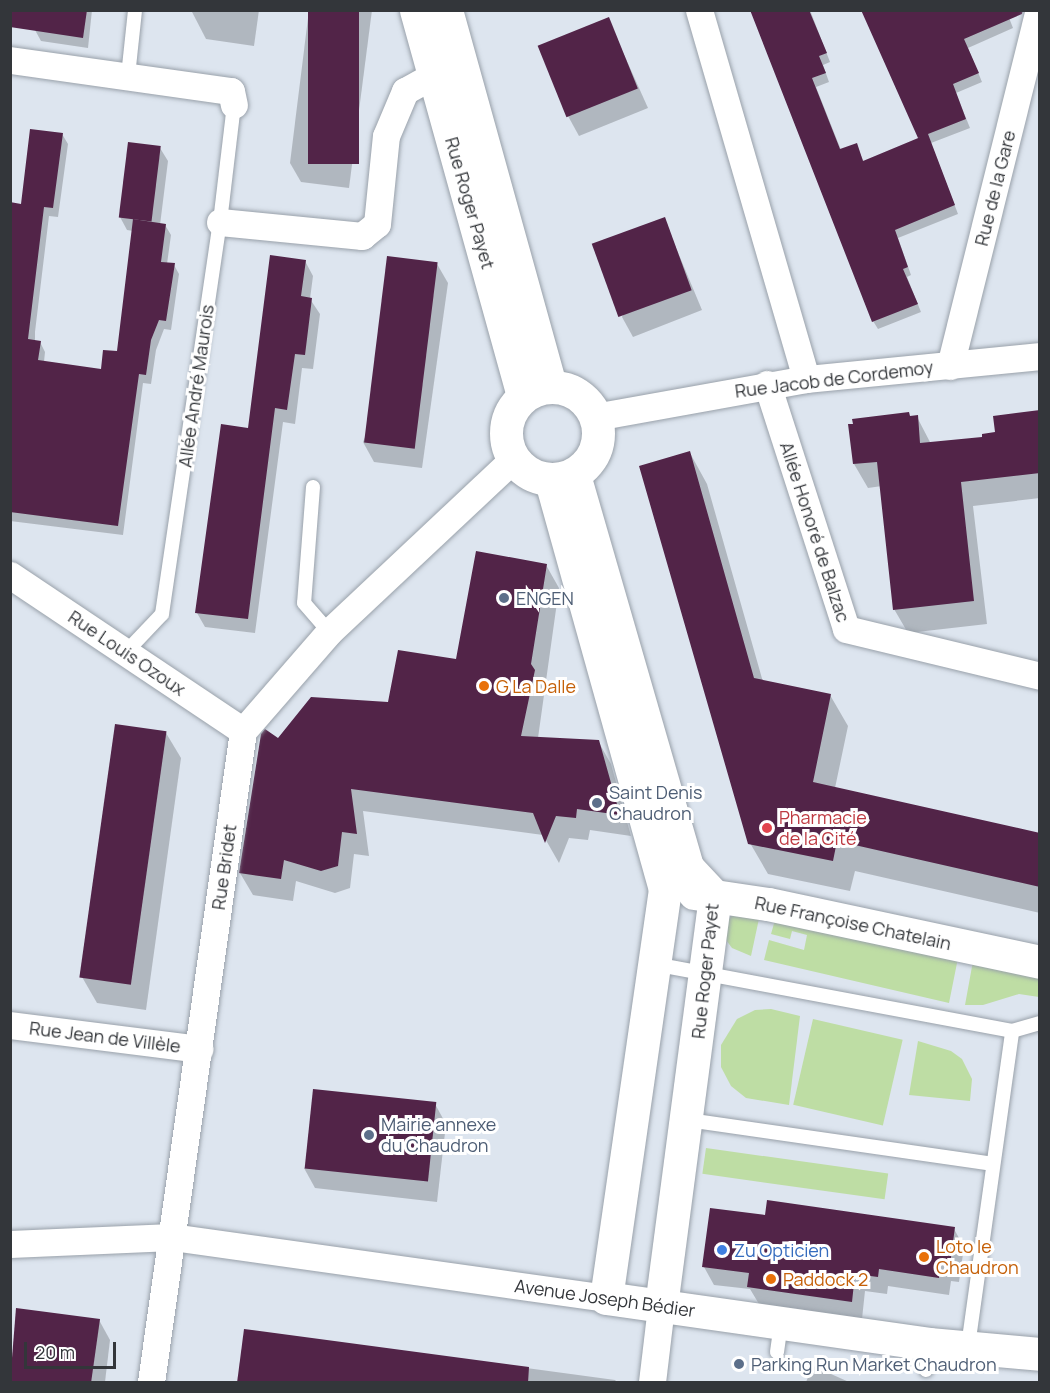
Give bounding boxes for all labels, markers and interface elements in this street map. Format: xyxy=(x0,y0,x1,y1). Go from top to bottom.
street label: Rue de la Gare xyxy=(970,128,1020,248)
street label: Rue Roger Payet xyxy=(441,135,499,271)
street label: Allée André Maurois xyxy=(174,303,218,469)
street label: Rue Jacob de Cordemoy xyxy=(734,356,934,402)
street label: Allée Honoré de Balzac xyxy=(776,439,854,625)
place label: ENGEN xyxy=(516,587,574,609)
marker: ENGEN xyxy=(497,591,511,605)
street label: Rue Louis Ozoux xyxy=(64,606,190,700)
place label: G La Dalle xyxy=(496,675,576,697)
marker: G La Dalle xyxy=(477,679,491,693)
place label: Saint Denis Chaudron xyxy=(609,782,702,824)
marker: Saint Denis Chaudron xyxy=(590,796,604,810)
place label: Pharmacie de la Cité xyxy=(779,807,867,850)
marker: Pharmacie de la Cité xyxy=(760,821,774,835)
street label: Rue Bridet xyxy=(207,823,241,911)
street label: Rue Françoise Chatelain xyxy=(753,892,953,954)
street label: Rue Roger Payet xyxy=(687,902,723,1040)
street label: Rue Jean de Villèle xyxy=(28,1017,182,1057)
place label: Mairie annexe du Chaudron xyxy=(381,1114,496,1156)
marker: Mairie annexe du Chaudron xyxy=(362,1128,376,1142)
place label: Loto le Chaudron xyxy=(936,1236,1019,1278)
place label: Zu Opticien xyxy=(734,1239,829,1261)
marker: Zu Opticien xyxy=(715,1243,729,1257)
marker: Loto le Chaudron xyxy=(917,1250,931,1264)
place label: Paddock 2 xyxy=(783,1268,868,1290)
marker: Paddock 2 xyxy=(764,1272,778,1286)
street label: Avenue Joseph Bédier xyxy=(513,1275,697,1321)
scale bar xyxy=(27,1330,118,1368)
text: 20 m xyxy=(35,1340,75,1364)
place label: Parking Run Market Chaudron xyxy=(751,1353,997,1375)
marker: Parking Run Market Chaudron xyxy=(732,1357,746,1371)

